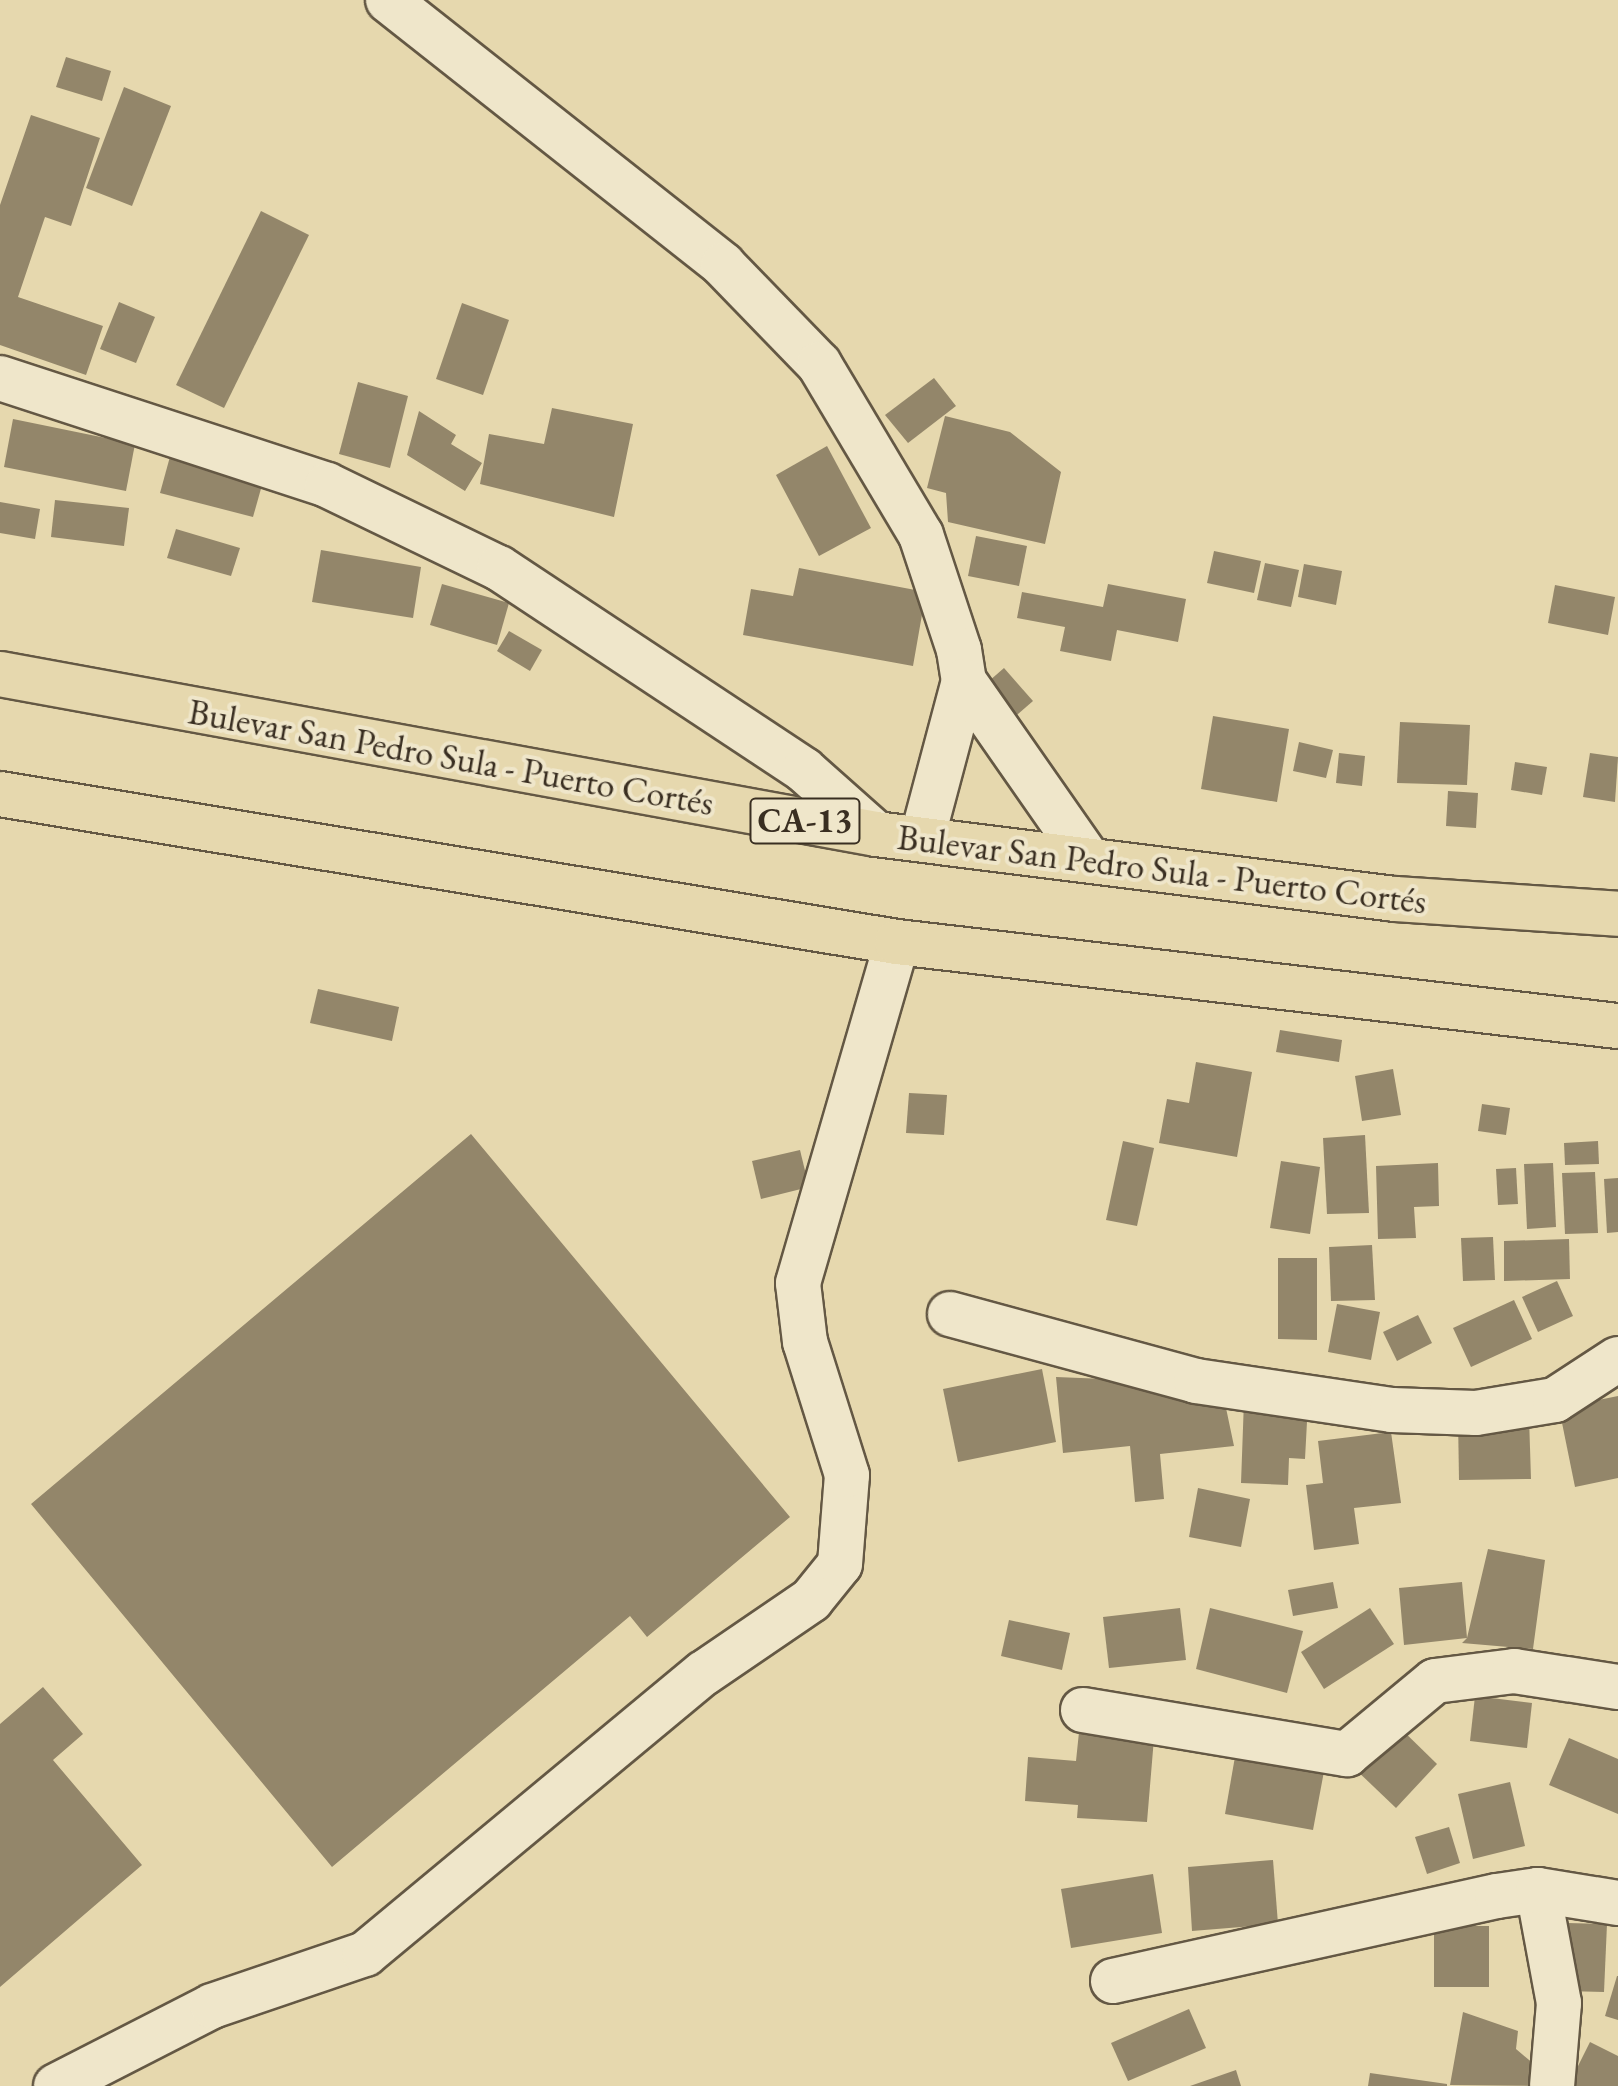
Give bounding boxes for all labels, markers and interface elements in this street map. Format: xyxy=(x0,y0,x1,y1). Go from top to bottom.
street label: Bulevar San Pedro Sula - Puerto Cortés xyxy=(185,689,717,825)
road number: CA-13 xyxy=(749,791,861,851)
street label: Bulevar San Pedro Sula - Puerto Cortés xyxy=(895,815,1429,923)

